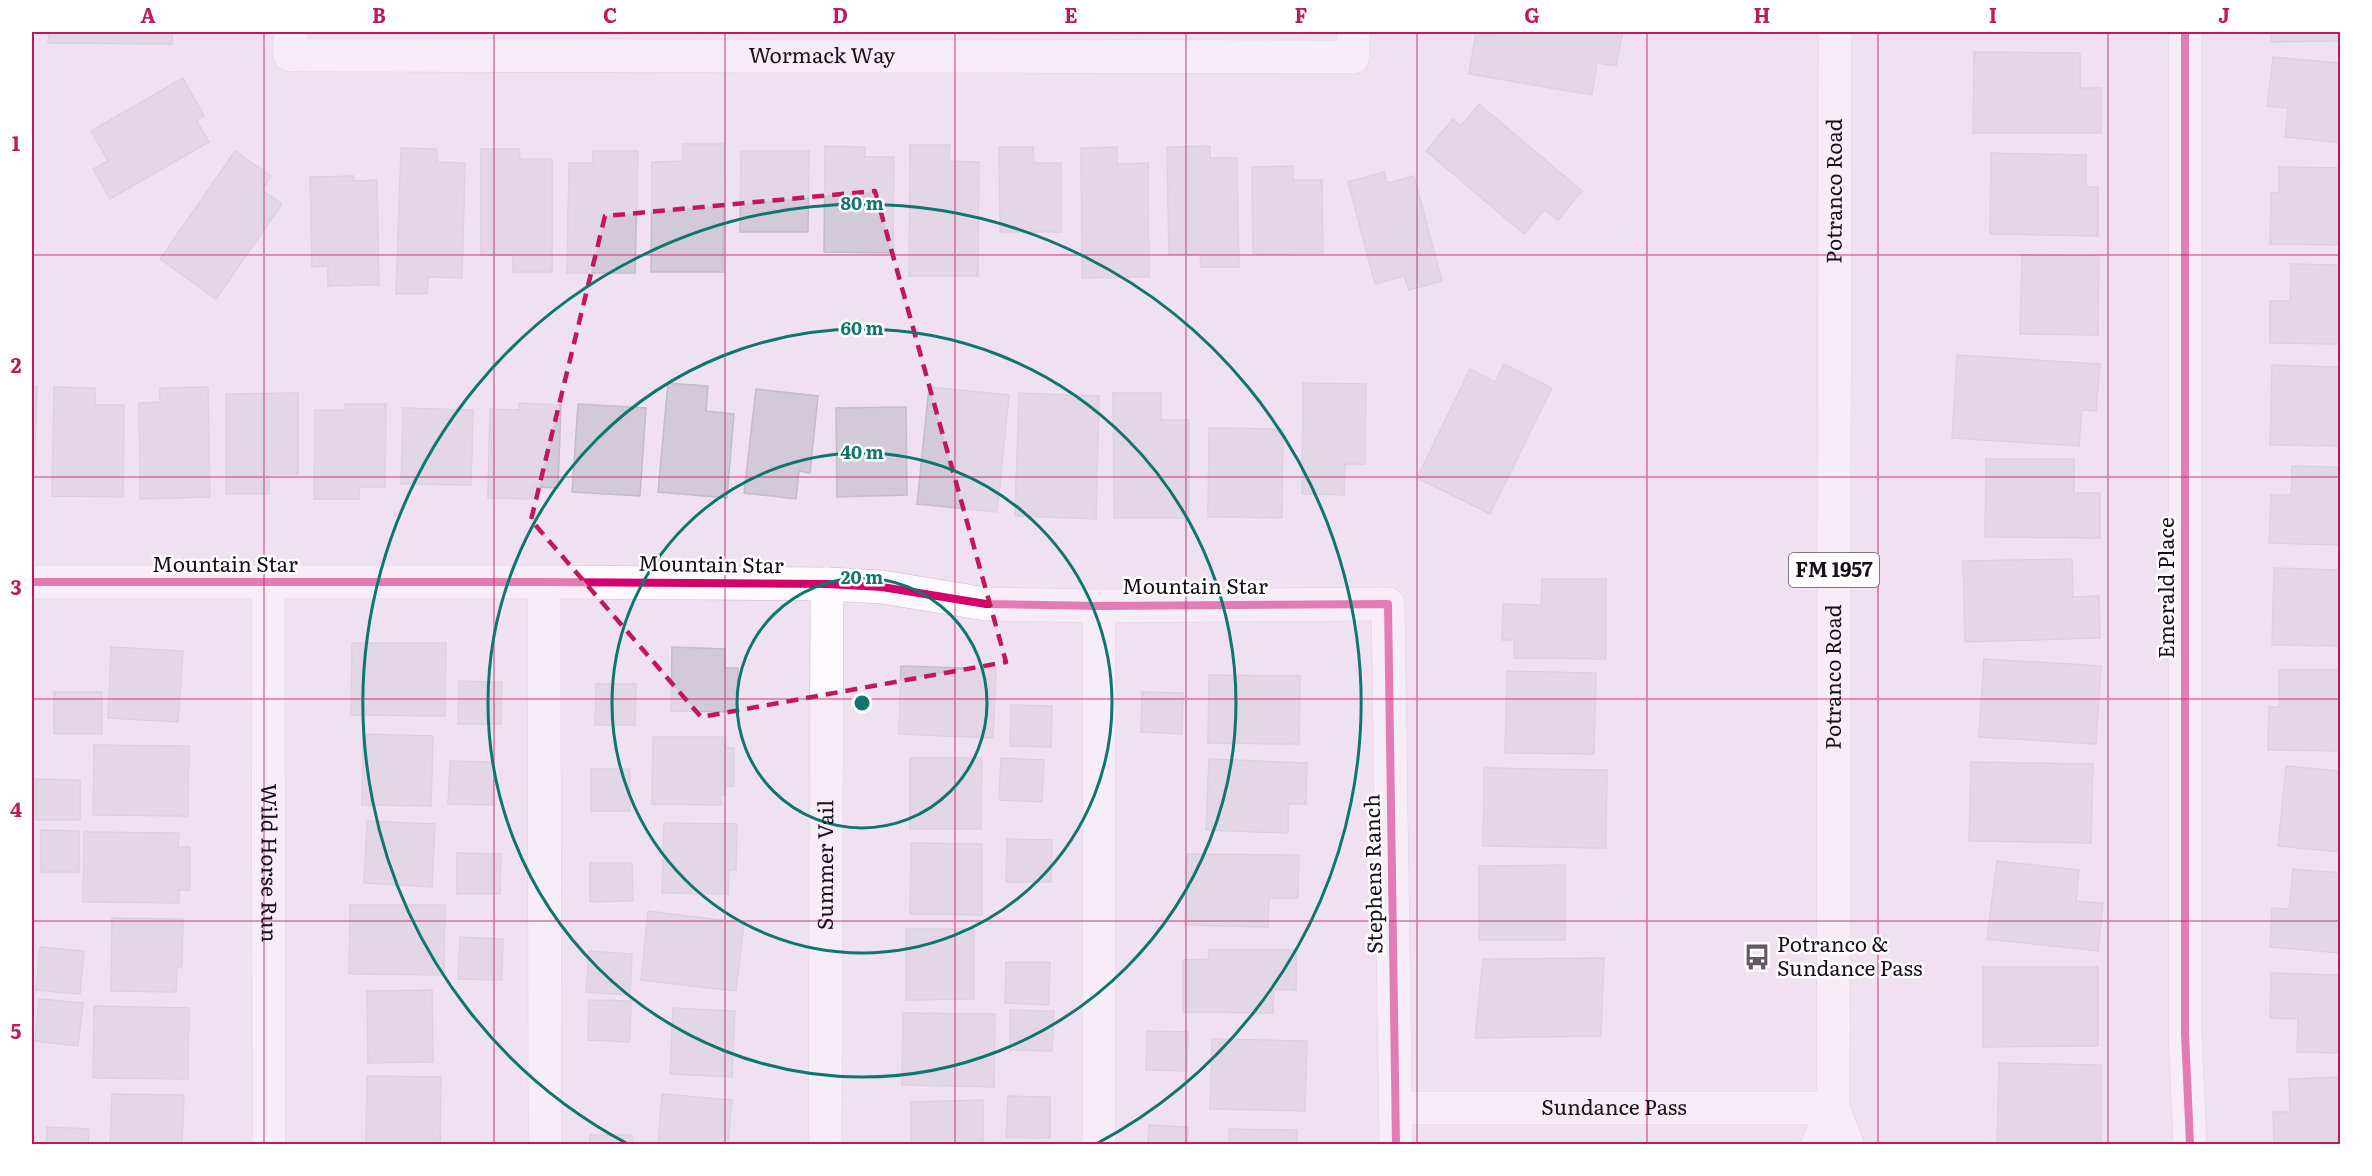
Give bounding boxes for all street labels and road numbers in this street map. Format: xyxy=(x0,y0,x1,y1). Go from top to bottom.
street label: Wormack Way xyxy=(749,38,896,69)
street label: Potranco Road xyxy=(1817,118,1848,264)
street label: Emerald Place xyxy=(2149,517,2180,659)
street label: Mountain Star xyxy=(638,546,784,579)
street label: Mountain Star xyxy=(152,547,298,578)
road number: FM 1957 xyxy=(1789,553,1879,587)
street label: Mountain Star xyxy=(1122,569,1268,600)
street label: Potranco Road xyxy=(1816,604,1847,750)
street label: Wild Horse Run xyxy=(255,783,287,943)
street label: Stephens Ranch xyxy=(1355,794,1388,954)
street label: Summer Vail xyxy=(808,800,839,930)
street label: Sundance Pass xyxy=(1541,1090,1687,1121)

